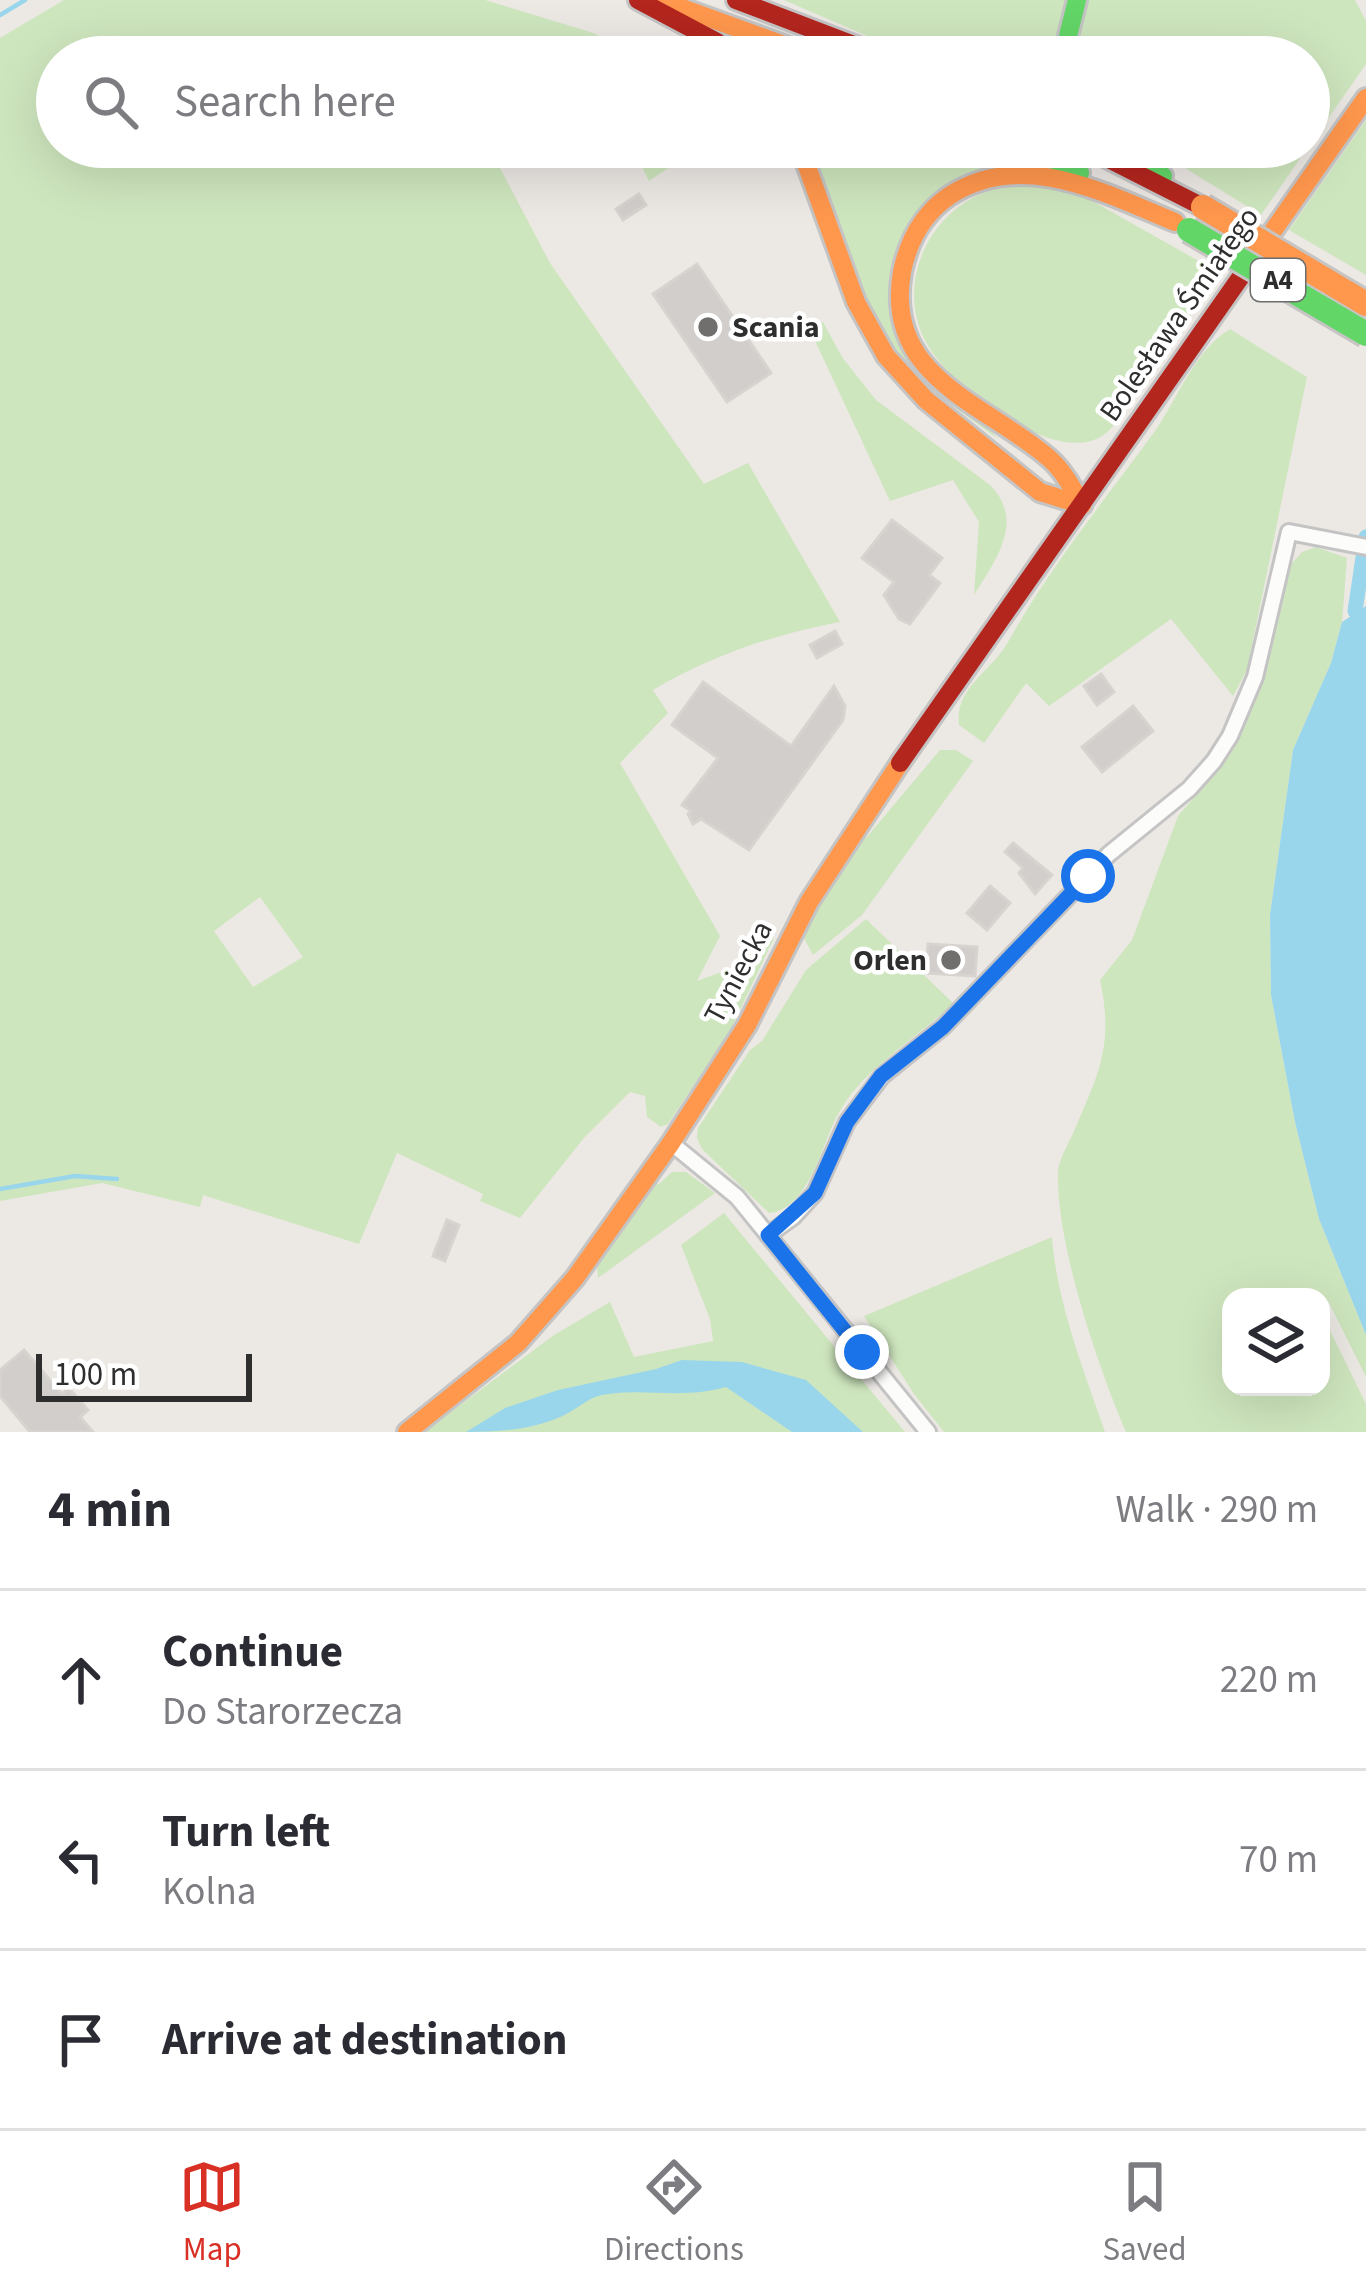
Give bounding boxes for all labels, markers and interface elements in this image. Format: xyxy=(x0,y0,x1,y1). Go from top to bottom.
search box xyxy=(36,36,1330,168)
icon: search xyxy=(78,69,144,135)
text: Search here xyxy=(174,70,396,134)
street label: Bolesława Śmiałego xyxy=(1089,198,1270,430)
road number: A4 xyxy=(1251,259,1305,301)
place label: Scania xyxy=(732,306,819,349)
marker: Scania xyxy=(695,314,721,340)
route start xyxy=(1061,849,1115,903)
street label: Tyniecka xyxy=(693,913,784,1031)
place label: Orlen xyxy=(853,939,927,982)
marker: Orlen xyxy=(938,947,964,973)
map controls xyxy=(1222,1288,1330,1396)
button: layers xyxy=(1222,1288,1330,1396)
route end xyxy=(835,1325,889,1379)
scale bar xyxy=(36,1348,252,1401)
text: 100 m xyxy=(54,1351,137,1398)
text: 4 min xyxy=(48,1474,172,1546)
text: Walk · 290 m xyxy=(1115,1482,1318,1538)
text: Continue xyxy=(162,1620,343,1684)
icon: ahead xyxy=(48,1647,114,1713)
text: 220 m xyxy=(1220,1652,1318,1708)
text: Do Starorzecza xyxy=(162,1684,403,1740)
text: Turn left xyxy=(162,1800,330,1864)
icon: left xyxy=(48,1827,114,1893)
text: 70 m xyxy=(1239,1832,1318,1888)
text: Kolna xyxy=(162,1864,256,1920)
icon: arrive xyxy=(48,2007,114,2073)
text: Arrive at destination xyxy=(162,2008,567,2072)
tab: Map xyxy=(179,2154,245,2273)
tab: Directions xyxy=(604,2154,744,2273)
tab: Saved xyxy=(1102,2154,1187,2273)

